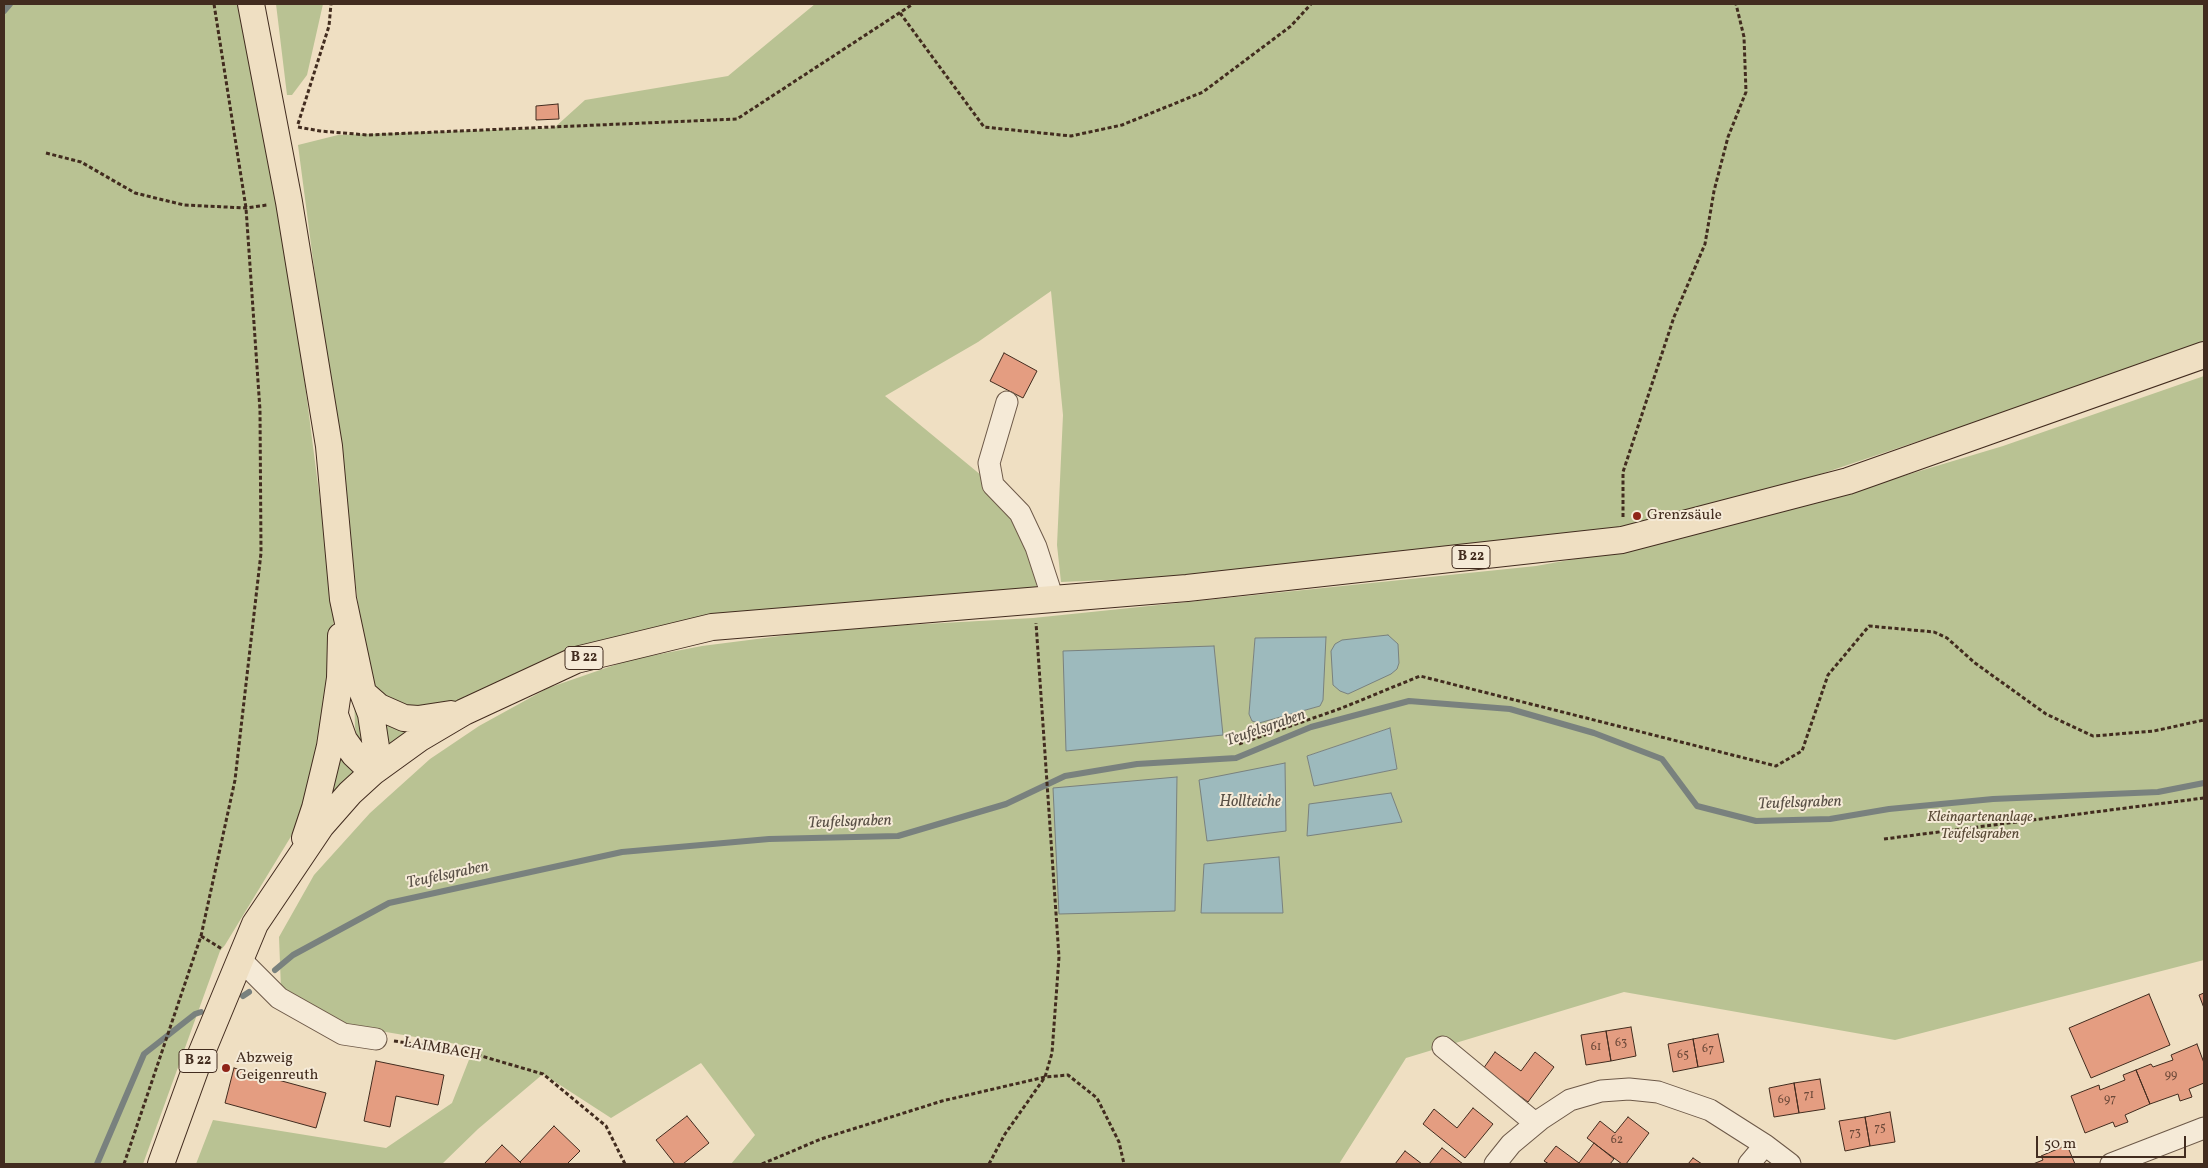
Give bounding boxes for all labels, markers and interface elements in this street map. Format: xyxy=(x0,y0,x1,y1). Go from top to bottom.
place label: Grenzsäule xyxy=(1647,507,1722,525)
marker: Grenzsäule xyxy=(1631,510,1643,522)
road number: B 22 xyxy=(1452,546,1490,568)
road number: B 22 xyxy=(565,646,603,670)
water label: Teufelsgraben xyxy=(1223,706,1309,752)
water label: Hollteiche xyxy=(1219,793,1281,813)
water label: Teufelsgraben xyxy=(1758,793,1842,815)
park label: Kleingartenanlage Teufelsgraben xyxy=(1927,809,2033,844)
water label: Teufelsgraben xyxy=(808,812,892,834)
water label: Teufelsgraben xyxy=(405,858,491,894)
street label: LAIMBACH xyxy=(402,1034,482,1066)
house number: 63 xyxy=(1615,1037,1627,1051)
house number: 61 xyxy=(1591,1041,1601,1055)
house number: 67 xyxy=(1702,1043,1714,1057)
house number: 65 xyxy=(1677,1049,1689,1063)
road number: B 22 xyxy=(179,1050,217,1072)
place label: Abzweig Geigenreuth xyxy=(236,1050,318,1085)
marker: Abzweig Geigenreuth xyxy=(220,1062,232,1074)
house number: 99 xyxy=(2165,1069,2177,1083)
house number: 71 xyxy=(1804,1089,1814,1103)
house number: 97 xyxy=(2104,1093,2116,1107)
house number: 69 xyxy=(1778,1094,1790,1108)
house number: 75 xyxy=(1874,1122,1886,1136)
scale bar xyxy=(2038,1126,2188,1158)
house number: 73 xyxy=(1849,1127,1861,1141)
house number: 62 xyxy=(1611,1134,1623,1148)
text: 50 m xyxy=(2044,1134,2076,1155)

